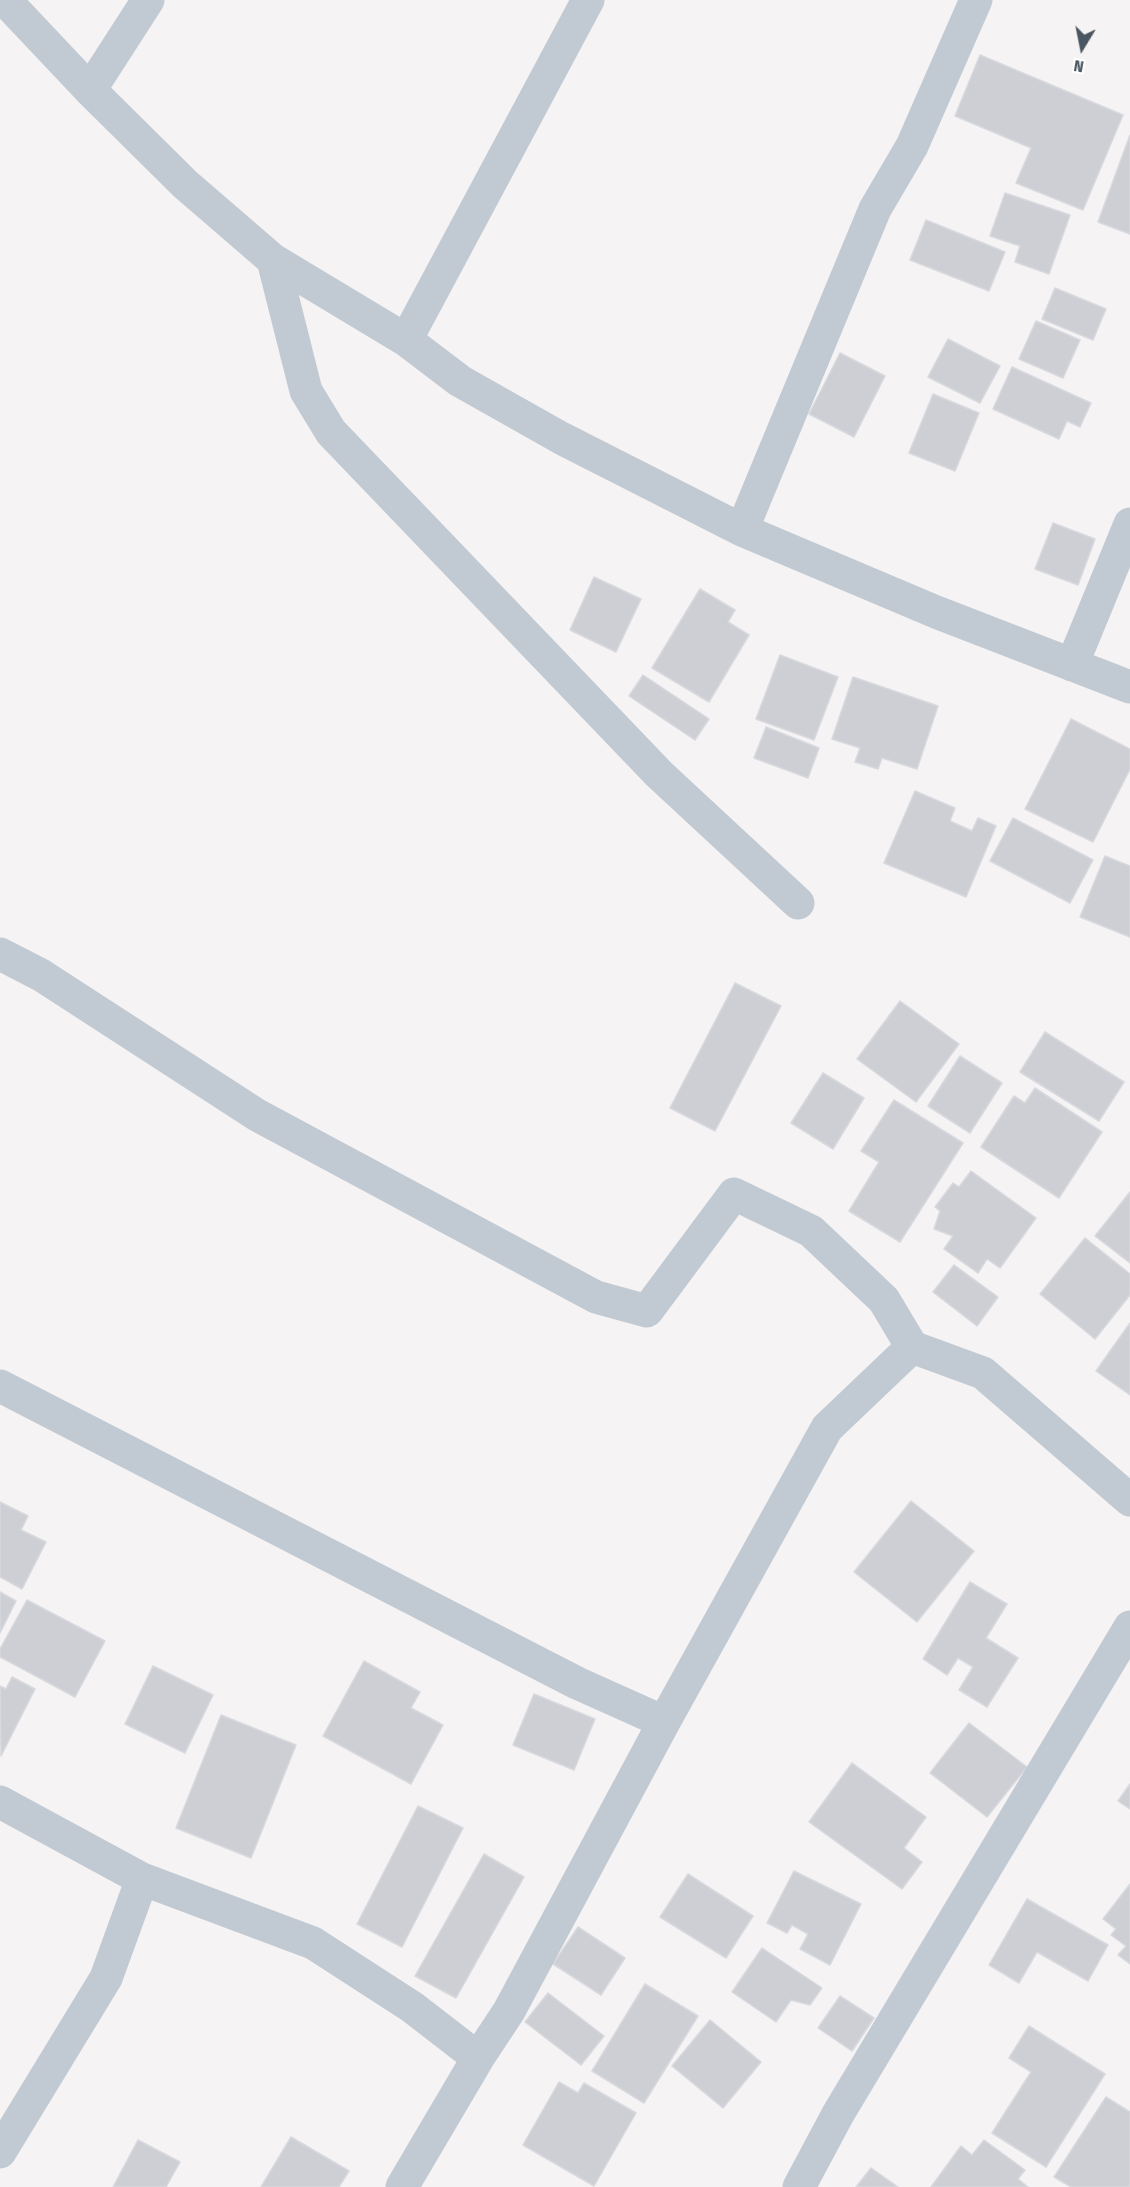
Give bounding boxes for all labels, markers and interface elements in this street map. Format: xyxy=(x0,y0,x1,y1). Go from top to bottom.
north arrow xyxy=(1052,18,1112,78)
text: N xyxy=(1072,56,1085,76)

